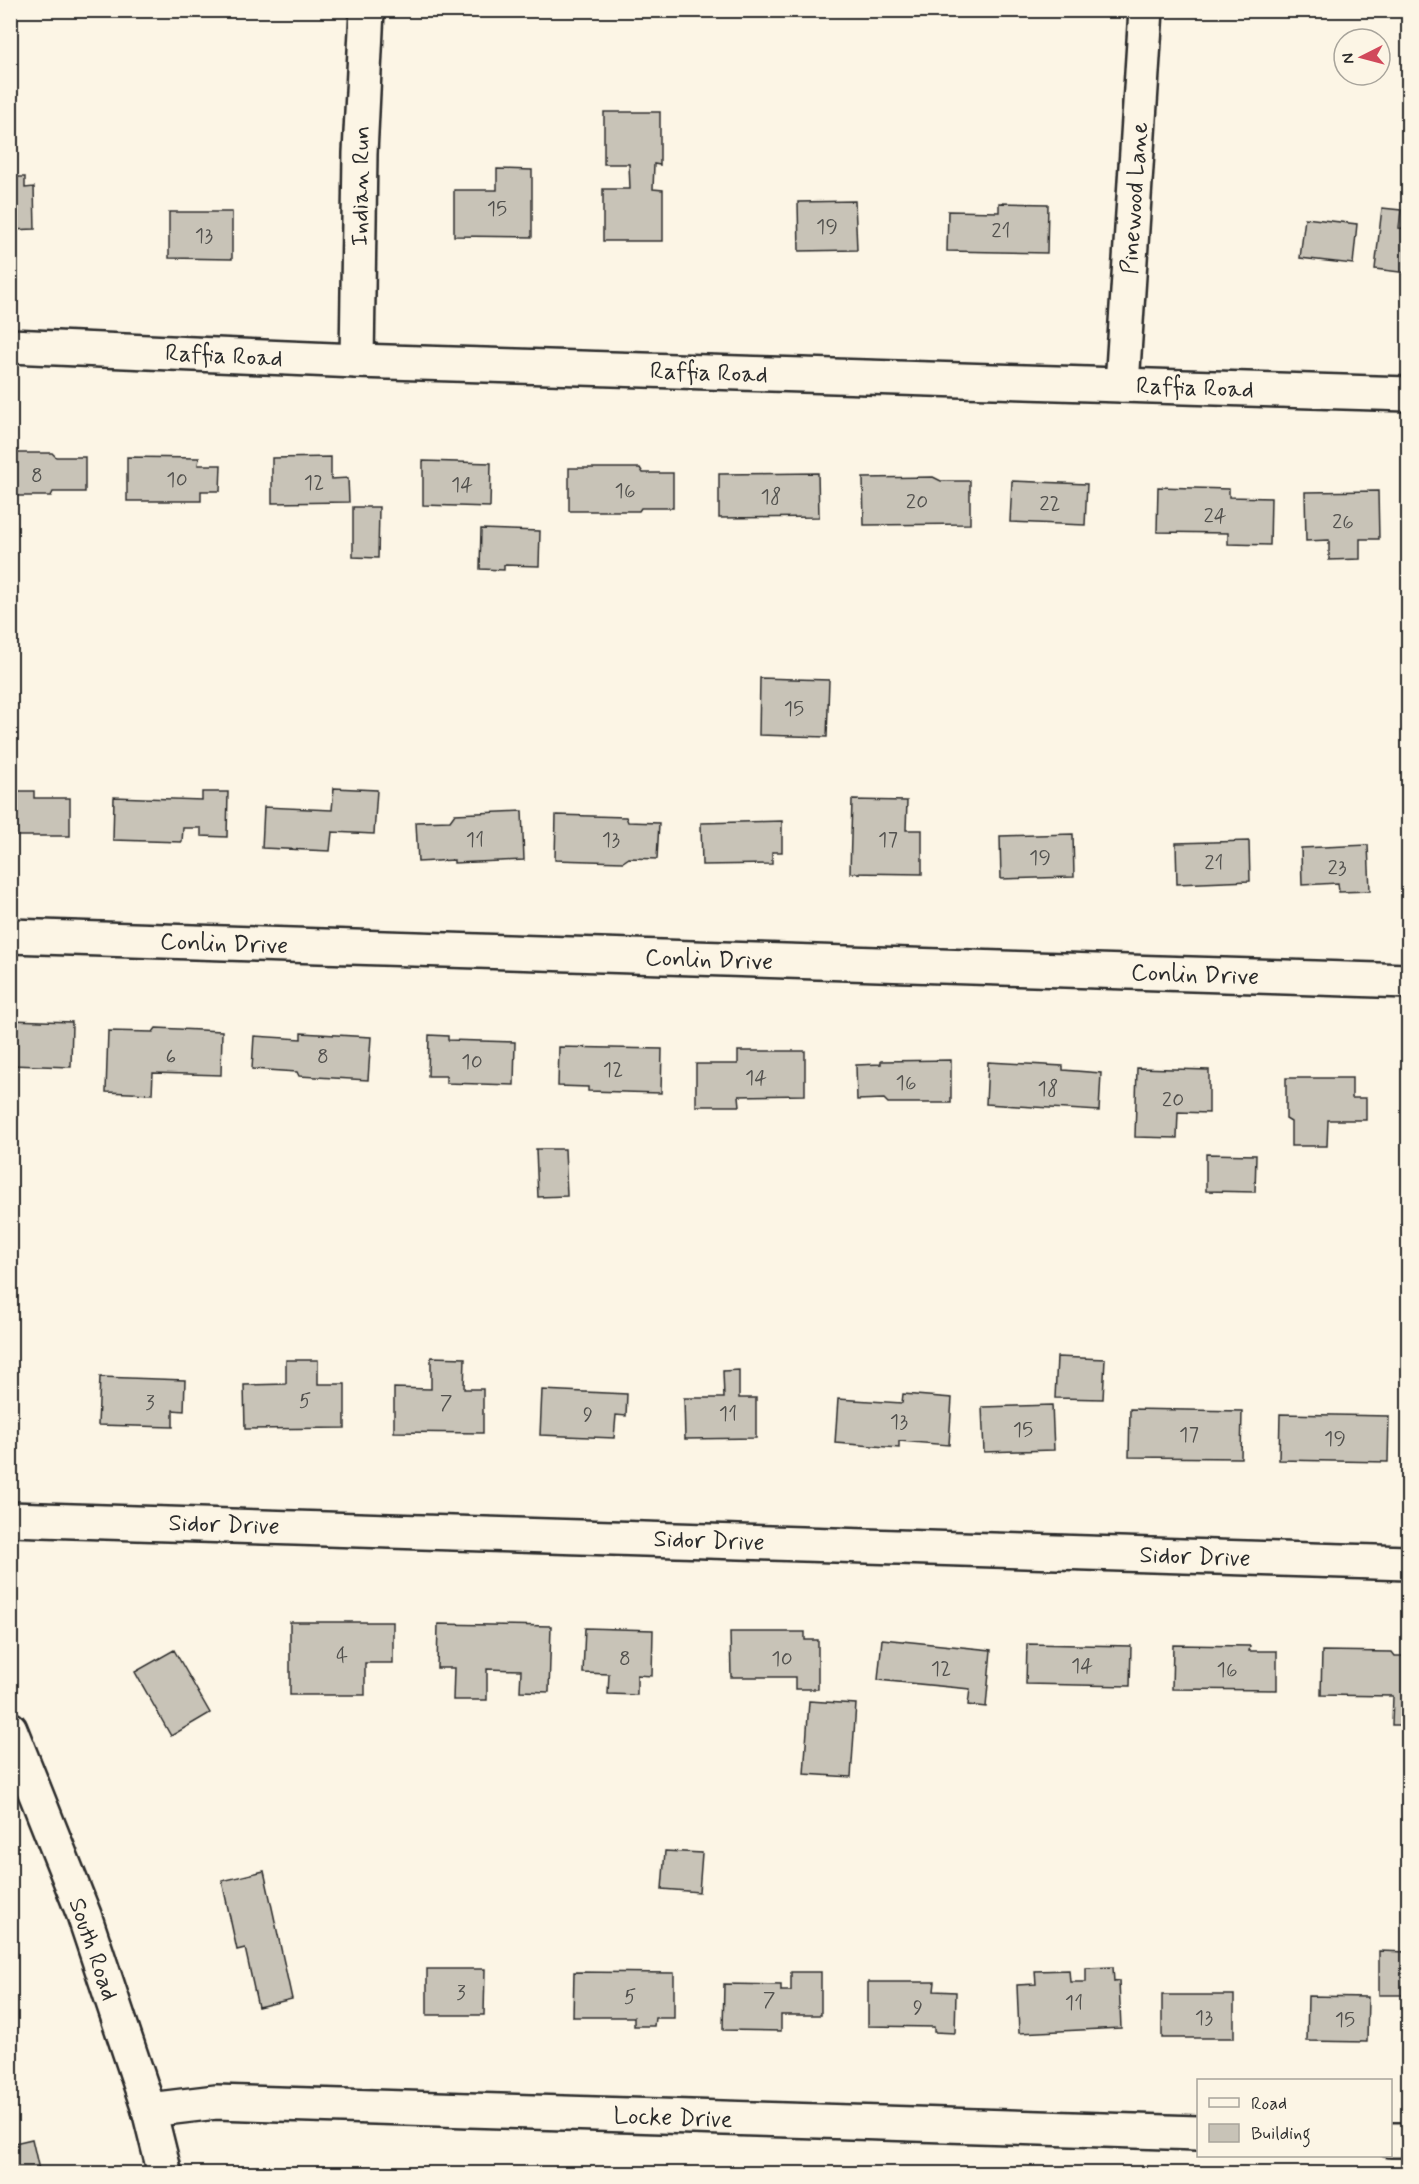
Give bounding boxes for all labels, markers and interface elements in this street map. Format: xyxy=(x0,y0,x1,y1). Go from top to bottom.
north arrow xyxy=(1332,27,1392,87)
text: N xyxy=(1338,52,1360,65)
street label: Pinewood Lane xyxy=(1115,121,1156,275)
street label: Indian Run xyxy=(345,125,378,247)
house number: 15 xyxy=(487,195,507,223)
house number: 19 xyxy=(816,213,838,241)
house number: 21 xyxy=(991,217,1011,245)
house number: 13 xyxy=(195,222,213,250)
street label: Raffia Road xyxy=(164,338,284,375)
street label: Raffia Road xyxy=(650,356,768,391)
street label: Raffia Road xyxy=(1136,371,1254,406)
house number: 8 xyxy=(31,462,43,490)
house number: 10 xyxy=(166,466,188,494)
house number: 12 xyxy=(304,469,324,497)
house number: 14 xyxy=(451,471,473,499)
house number: 16 xyxy=(615,477,636,505)
house number: 18 xyxy=(761,483,781,511)
house number: 20 xyxy=(906,488,928,516)
house number: 22 xyxy=(1039,490,1061,518)
house number: 24 xyxy=(1203,502,1227,530)
house number: 26 xyxy=(1332,508,1354,536)
house number: 15 xyxy=(784,695,804,723)
house number: 11 xyxy=(466,826,484,854)
house number: 13 xyxy=(602,826,620,854)
house number: 17 xyxy=(878,826,898,854)
house number: 19 xyxy=(1029,844,1051,872)
house number: 21 xyxy=(1204,849,1224,877)
house number: 23 xyxy=(1327,854,1347,882)
street label: Conlin Drive xyxy=(159,927,288,962)
street label: Conlin Drive xyxy=(644,943,773,978)
street label: Conlin Drive xyxy=(1130,958,1259,993)
house number: 6 xyxy=(166,1043,176,1071)
house number: 8 xyxy=(317,1043,329,1071)
house number: 10 xyxy=(461,1048,483,1076)
house number: 12 xyxy=(603,1056,623,1084)
house number: 14 xyxy=(745,1064,767,1092)
house number: 16 xyxy=(896,1069,917,1097)
house number: 18 xyxy=(1038,1075,1058,1103)
house number: 20 xyxy=(1162,1086,1184,1114)
house number: 5 xyxy=(299,1387,311,1415)
house number: 3 xyxy=(145,1389,155,1417)
house number: 7 xyxy=(440,1389,453,1417)
house number: 11 xyxy=(719,1400,737,1428)
house number: 9 xyxy=(583,1401,593,1429)
house number: 13 xyxy=(890,1408,908,1436)
house number: 15 xyxy=(1013,1416,1033,1444)
house number: 17 xyxy=(1179,1421,1199,1449)
house number: 19 xyxy=(1324,1425,1346,1453)
street label: Sidor Drive xyxy=(168,1508,280,1543)
street label: Sidor Drive xyxy=(653,1524,765,1559)
street label: Sidor Drive xyxy=(1139,1540,1251,1575)
house number: 4 xyxy=(336,1642,348,1670)
house number: 8 xyxy=(619,1645,631,1673)
house number: 10 xyxy=(771,1645,793,1673)
house number: 14 xyxy=(1071,1652,1093,1680)
house number: 12 xyxy=(931,1655,951,1683)
house number: 16 xyxy=(1217,1656,1238,1684)
street label: South Road xyxy=(61,1894,125,2005)
house number: 3 xyxy=(456,1979,466,2007)
house number: 5 xyxy=(624,1983,636,2011)
house number: 7 xyxy=(763,1986,776,2014)
house number: 11 xyxy=(1065,1989,1083,2017)
house number: 9 xyxy=(913,1994,923,2022)
house number: 13 xyxy=(1195,2004,1213,2032)
house number: 15 xyxy=(1335,2006,1355,2034)
legend xyxy=(1197,2079,1392,2157)
text: Road xyxy=(1251,2092,1287,2116)
street label: Locke Drive xyxy=(613,2101,733,2136)
text: Building xyxy=(1251,2122,1311,2148)

